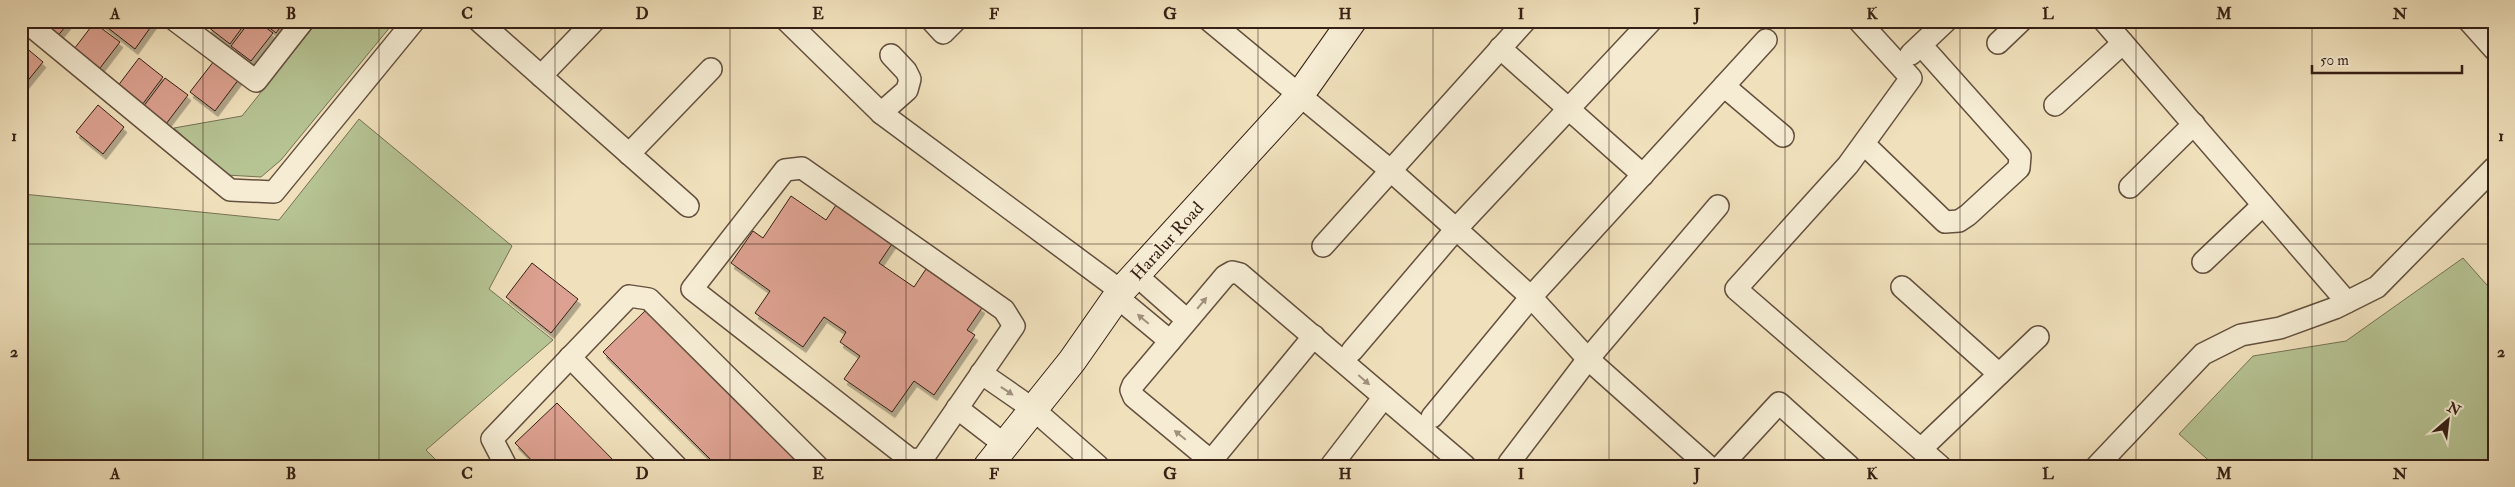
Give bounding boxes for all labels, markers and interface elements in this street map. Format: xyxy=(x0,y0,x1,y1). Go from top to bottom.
text: A xyxy=(109,4,121,24)
text: B xyxy=(286,4,296,24)
text: C xyxy=(461,4,473,24)
text: D xyxy=(635,4,649,24)
text: E xyxy=(812,4,824,24)
text: F xyxy=(989,4,999,24)
text: G xyxy=(1163,4,1177,24)
text: H xyxy=(1338,4,1352,24)
text: I xyxy=(1518,4,1525,24)
text: J xyxy=(1693,4,1701,25)
text: K xyxy=(1866,4,1878,24)
text: L xyxy=(2042,4,2054,24)
text: M xyxy=(2215,4,2232,24)
text: N xyxy=(2392,4,2408,24)
scale bar xyxy=(2312,42,2462,74)
text: 50 m xyxy=(2320,51,2349,70)
text: 1 xyxy=(11,126,17,146)
text: 1 xyxy=(2498,126,2504,146)
street label: Haralur Road xyxy=(1126,197,1209,286)
one-way arrow xyxy=(1196,297,1208,309)
one-way arrow xyxy=(1137,314,1150,325)
text: 2 xyxy=(10,342,18,362)
text: 2 xyxy=(2497,342,2505,362)
one-way arrow xyxy=(1358,374,1371,385)
one-way arrow xyxy=(1001,386,1014,396)
north arrow xyxy=(2422,394,2472,444)
text: N xyxy=(2443,398,2464,420)
one-way arrow xyxy=(1173,429,1186,440)
text: A xyxy=(109,464,121,484)
text: B xyxy=(286,464,296,484)
text: C xyxy=(461,464,473,484)
text: D xyxy=(635,464,649,484)
text: E xyxy=(812,464,824,484)
text: F xyxy=(989,464,999,484)
text: G xyxy=(1163,464,1177,484)
text: H xyxy=(1338,464,1352,484)
text: I xyxy=(1518,464,1525,484)
text: J xyxy=(1693,464,1701,485)
text: K xyxy=(1866,464,1878,484)
text: L xyxy=(2042,464,2054,484)
text: M xyxy=(2215,464,2232,484)
text: N xyxy=(2392,464,2408,484)

